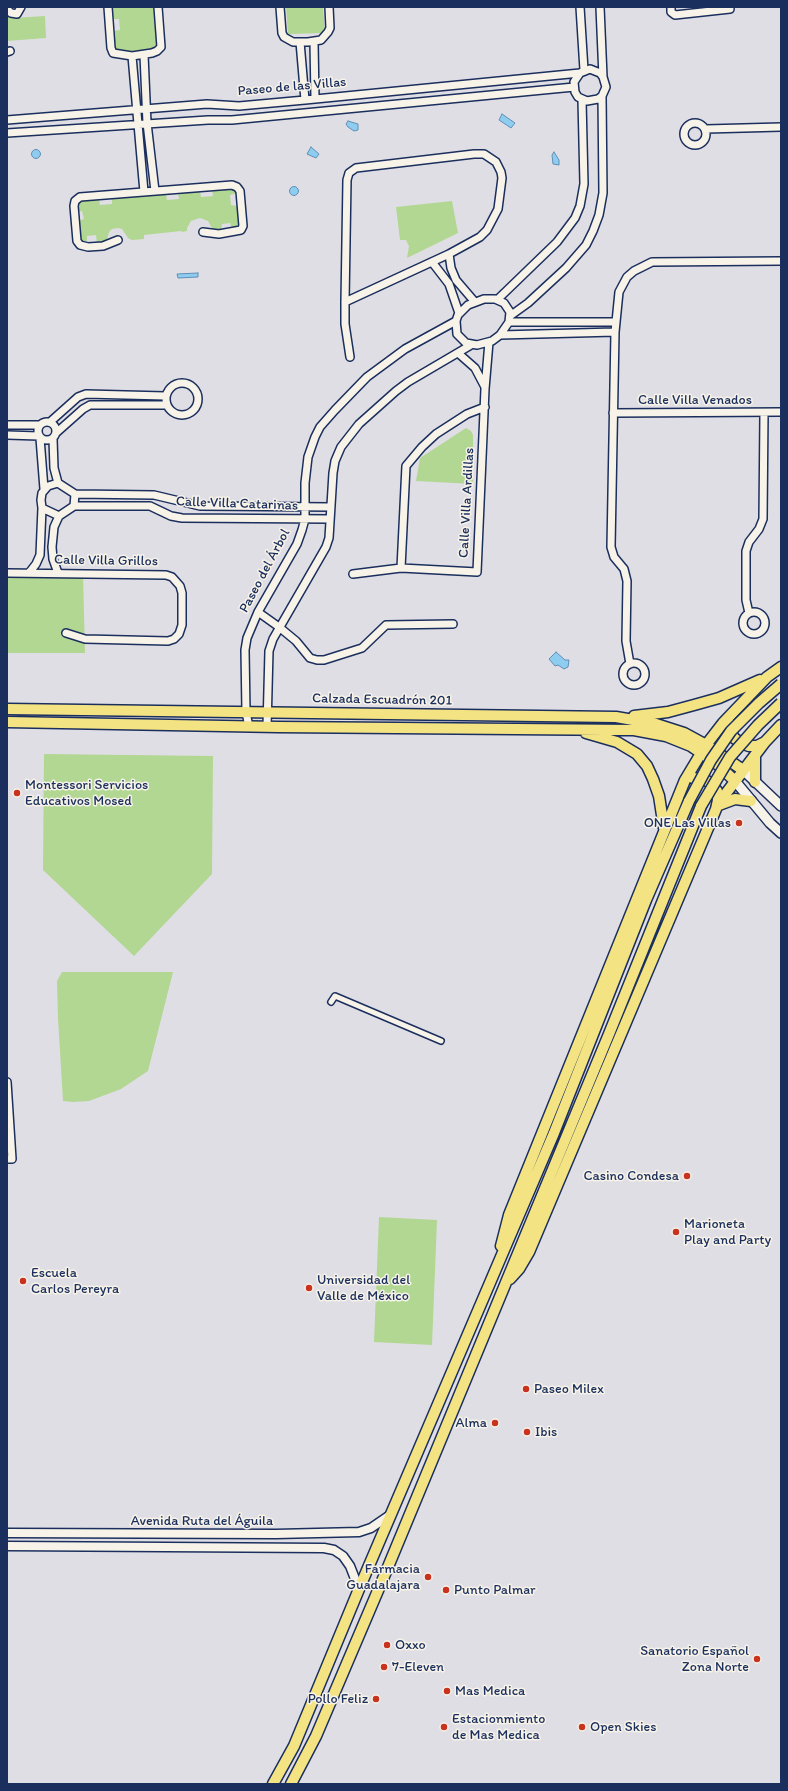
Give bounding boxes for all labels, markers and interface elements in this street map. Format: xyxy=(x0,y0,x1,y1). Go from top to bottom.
street label: Paseo de las Villas xyxy=(237,74,347,100)
street label: Calle Villa Venados xyxy=(638,392,752,408)
street label: Calle Villa Ardillas xyxy=(456,447,478,559)
street label: Calle Villa Catarinas xyxy=(176,493,298,515)
street label: Paseo del Árbol xyxy=(236,526,294,616)
street label: Calle Villa Grillos xyxy=(54,552,158,570)
street label: Calzada Escuadrón 201 xyxy=(312,690,452,710)
place label: Montessori Servicios Educativos Mosed xyxy=(25,777,148,810)
marker: Montessori Servicios Educativos Mosed xyxy=(12,788,22,798)
place label: ONE Las Villas xyxy=(644,815,731,831)
marker: ONE Las Villas xyxy=(734,818,744,828)
place label: Casino Condesa xyxy=(583,1168,679,1184)
marker: Casino Condesa xyxy=(682,1171,692,1181)
place label: Marioneta Play and Party xyxy=(684,1216,771,1248)
marker: Marioneta Play and Party xyxy=(671,1227,681,1237)
place label: Escuela Carlos Pereyra xyxy=(31,1265,119,1298)
place label: Universidad del Valle de México xyxy=(317,1272,410,1304)
marker: Escuela Carlos Pereyra xyxy=(18,1276,28,1286)
marker: Universidad del Valle de México xyxy=(304,1283,314,1293)
place label: Paseo Milex xyxy=(534,1381,604,1397)
marker: Paseo Milex xyxy=(521,1384,531,1394)
place label: Alma xyxy=(456,1415,487,1431)
marker: Alma xyxy=(490,1418,500,1428)
place label: Ibis xyxy=(535,1424,557,1440)
marker: Ibis xyxy=(522,1427,532,1437)
street label: Avenida Ruta del Águila xyxy=(131,1513,273,1529)
place label: Farmacia Guadalajara xyxy=(346,1561,420,1594)
marker: Farmacia Guadalajara xyxy=(423,1572,433,1582)
place label: Punto Palmar xyxy=(454,1582,536,1598)
marker: Punto Palmar xyxy=(441,1585,451,1595)
place label: Oxxo xyxy=(395,1637,426,1653)
marker: Oxxo xyxy=(382,1640,392,1650)
place label: Sanatorio Español Zona Norte xyxy=(640,1643,749,1676)
marker: Sanatorio Español Zona Norte xyxy=(752,1654,762,1664)
place label: 7-Eleven xyxy=(392,1659,444,1675)
marker: 7-Eleven xyxy=(379,1662,389,1672)
place label: Mas Medica xyxy=(455,1683,525,1699)
marker: Mas Medica xyxy=(442,1686,452,1696)
place label: Pollo Feliz xyxy=(308,1691,368,1707)
marker: Pollo Feliz xyxy=(371,1694,381,1704)
place label: Estacionmiento de Mas Medica xyxy=(452,1711,545,1744)
place label: Open Skies xyxy=(590,1719,656,1735)
marker: Estacionmiento de Mas Medica xyxy=(439,1722,449,1732)
marker: Open Skies xyxy=(577,1722,587,1732)

